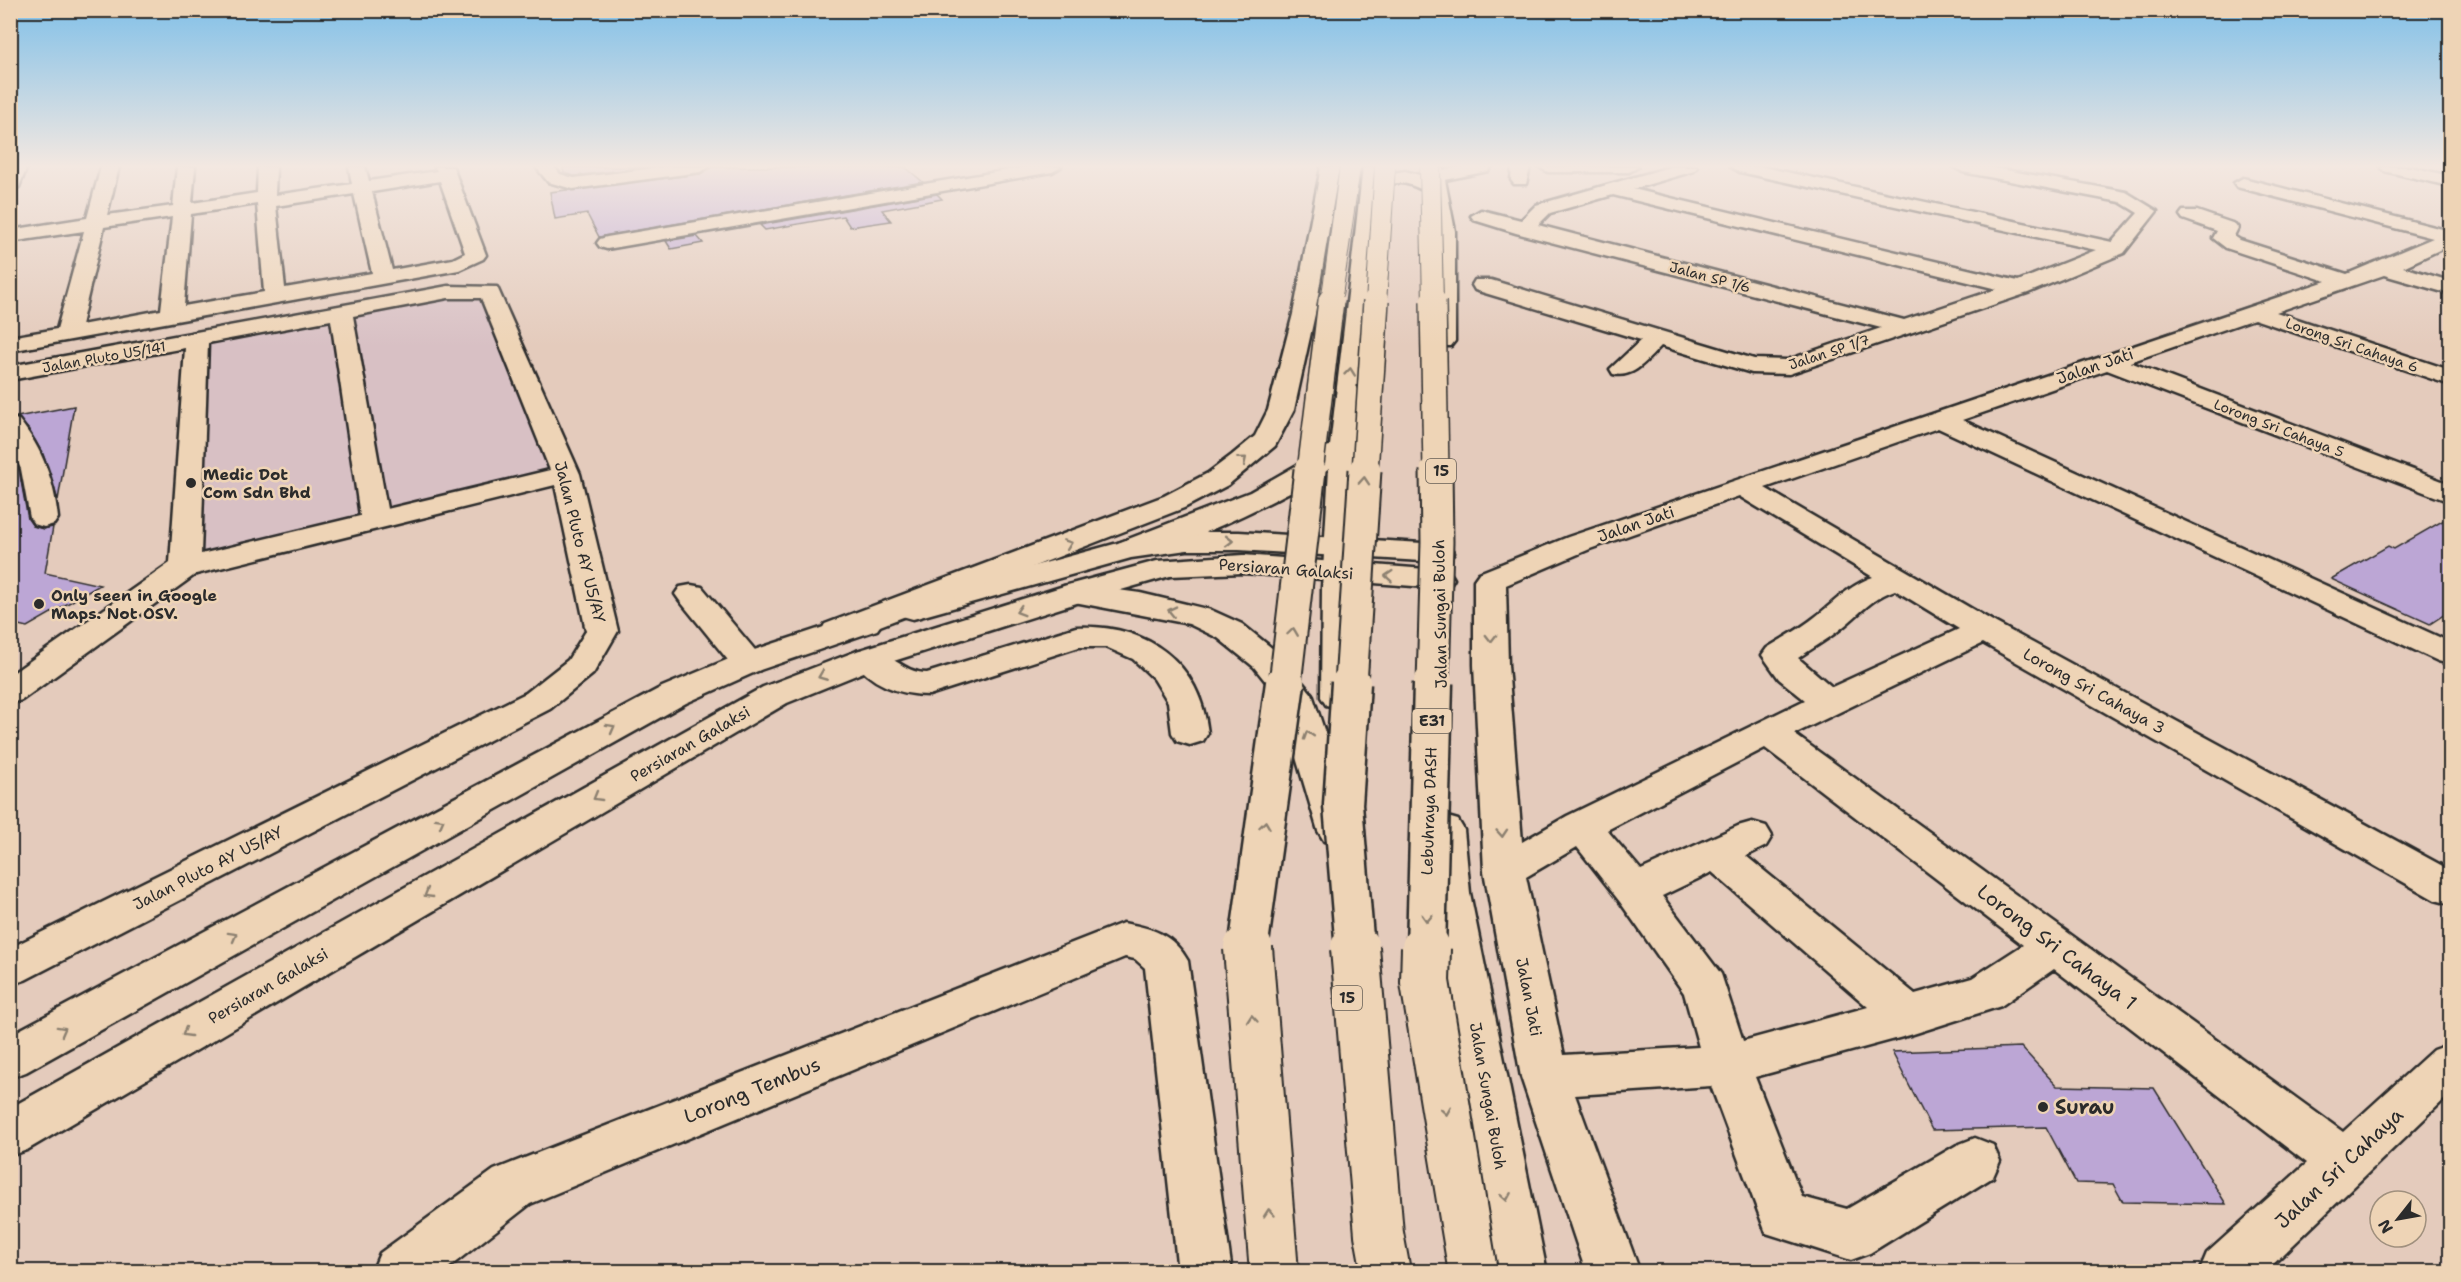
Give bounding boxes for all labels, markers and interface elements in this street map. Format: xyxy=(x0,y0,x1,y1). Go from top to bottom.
street label: Jalan SP 1/6 xyxy=(1667,258,1753,296)
street label: Lorong Sri Cahaya 6 xyxy=(2283,314,2421,376)
street label: Jalan SP 1/7 xyxy=(1786,330,1872,374)
street label: Jalan Pluto U5/141 xyxy=(41,337,167,377)
street label: Jalan Jati xyxy=(2054,343,2136,389)
one-way arrow xyxy=(1343,367,1356,376)
street label: Lorong Sri Cahaya 5 xyxy=(2211,395,2347,461)
one-way arrow xyxy=(1236,456,1247,467)
street label: Jalan Pluto AY U5/AY xyxy=(550,459,610,625)
road number: 15 xyxy=(1426,459,1456,483)
place label: Medic Dot Com Sdn Bhd xyxy=(203,464,311,503)
marker: Medic Dot Com Sdn Bhd xyxy=(184,476,198,490)
one-way arrow xyxy=(1358,476,1371,485)
street label: Jalan Jati xyxy=(1595,501,1677,547)
one-way arrow xyxy=(1224,535,1233,547)
one-way arrow xyxy=(1062,539,1073,551)
street label: Jalan Sungai Buloh xyxy=(1428,539,1452,689)
street label: Persiaran Galaksi xyxy=(1218,554,1354,584)
one-way arrow xyxy=(1384,570,1393,583)
place label: Only seen in Google Maps. Not OSV. xyxy=(51,585,218,624)
marker: Only seen in Google Maps. Not OSV. xyxy=(32,597,46,611)
one-way arrow xyxy=(1015,603,1026,616)
one-way arrow xyxy=(1168,605,1178,618)
one-way arrow xyxy=(1286,628,1298,637)
one-way arrow xyxy=(1485,634,1497,643)
street label: Lorong Sri Cahaya 3 xyxy=(2019,643,2169,739)
one-way arrow xyxy=(818,669,829,681)
street label: Persiaran Galaksi xyxy=(626,701,754,787)
road number: E31 xyxy=(1412,709,1452,733)
one-way arrow xyxy=(605,724,616,735)
one-way arrow xyxy=(1302,730,1315,741)
street label: Lebuhraya DASH xyxy=(1416,746,1442,876)
one-way arrow xyxy=(593,789,603,801)
one-way arrow xyxy=(434,818,445,829)
street label: Jalan Pluto AY U5/AY xyxy=(129,821,287,915)
one-way arrow xyxy=(1258,821,1271,830)
one-way arrow xyxy=(1495,828,1508,837)
street label: Lorong Sri Cahaya 1 xyxy=(1972,878,2142,1016)
one-way arrow xyxy=(424,887,434,898)
one-way arrow xyxy=(1420,913,1433,922)
one-way arrow xyxy=(226,932,237,943)
street label: Persiaran Galaksi xyxy=(204,943,332,1029)
street label: Jalan Jati xyxy=(1511,956,1547,1038)
road number: 15 xyxy=(1332,986,1362,1010)
one-way arrow xyxy=(1246,1014,1259,1023)
street label: Jalan Sungai Buloh xyxy=(1465,1021,1511,1171)
one-way arrow xyxy=(56,1026,66,1037)
one-way arrow xyxy=(182,1026,192,1037)
street label: Lorong Tembus xyxy=(680,1051,824,1129)
place label: Surau xyxy=(2055,1094,2114,1120)
marker: Surau xyxy=(2036,1100,2050,1114)
street label: Jalan Sri Cahaya xyxy=(2269,1102,2409,1234)
one-way arrow xyxy=(1440,1107,1452,1116)
north arrow xyxy=(2368,1189,2428,1249)
one-way arrow xyxy=(1499,1191,1512,1201)
one-way arrow xyxy=(1263,1209,1276,1218)
text: N xyxy=(2373,1216,2398,1237)

